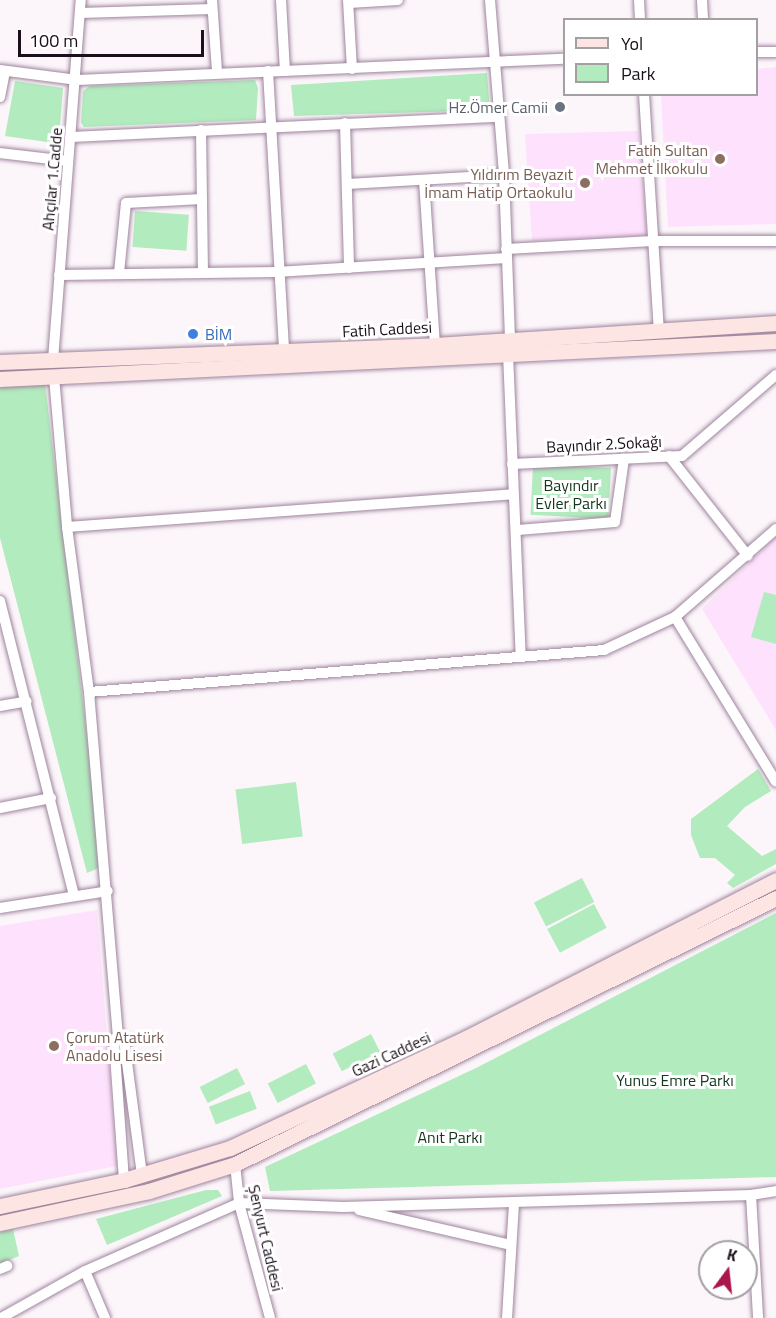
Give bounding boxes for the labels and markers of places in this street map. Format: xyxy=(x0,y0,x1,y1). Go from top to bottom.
place label: Hz.Ömer Camii xyxy=(448,97,548,117)
marker: Hz.Ömer Camii xyxy=(553,100,567,114)
place label: Fatih Sultan Mehmet İlkokulu xyxy=(596,140,708,178)
marker: Fatih Sultan Mehmet İlkokulu xyxy=(713,152,727,166)
place label: Yıldırım Beyazıt İmam Hatip Ortaokulu xyxy=(424,164,573,202)
marker: Yıldırım Beyazıt İmam Hatip Ortaokulu xyxy=(578,176,592,190)
place label: BİM xyxy=(205,324,232,344)
marker: BİM xyxy=(186,327,200,341)
place label: Çorum Atatürk Anadolu Lisesi xyxy=(66,1027,164,1065)
marker: Çorum Atatürk Anadolu Lisesi xyxy=(47,1039,61,1053)

